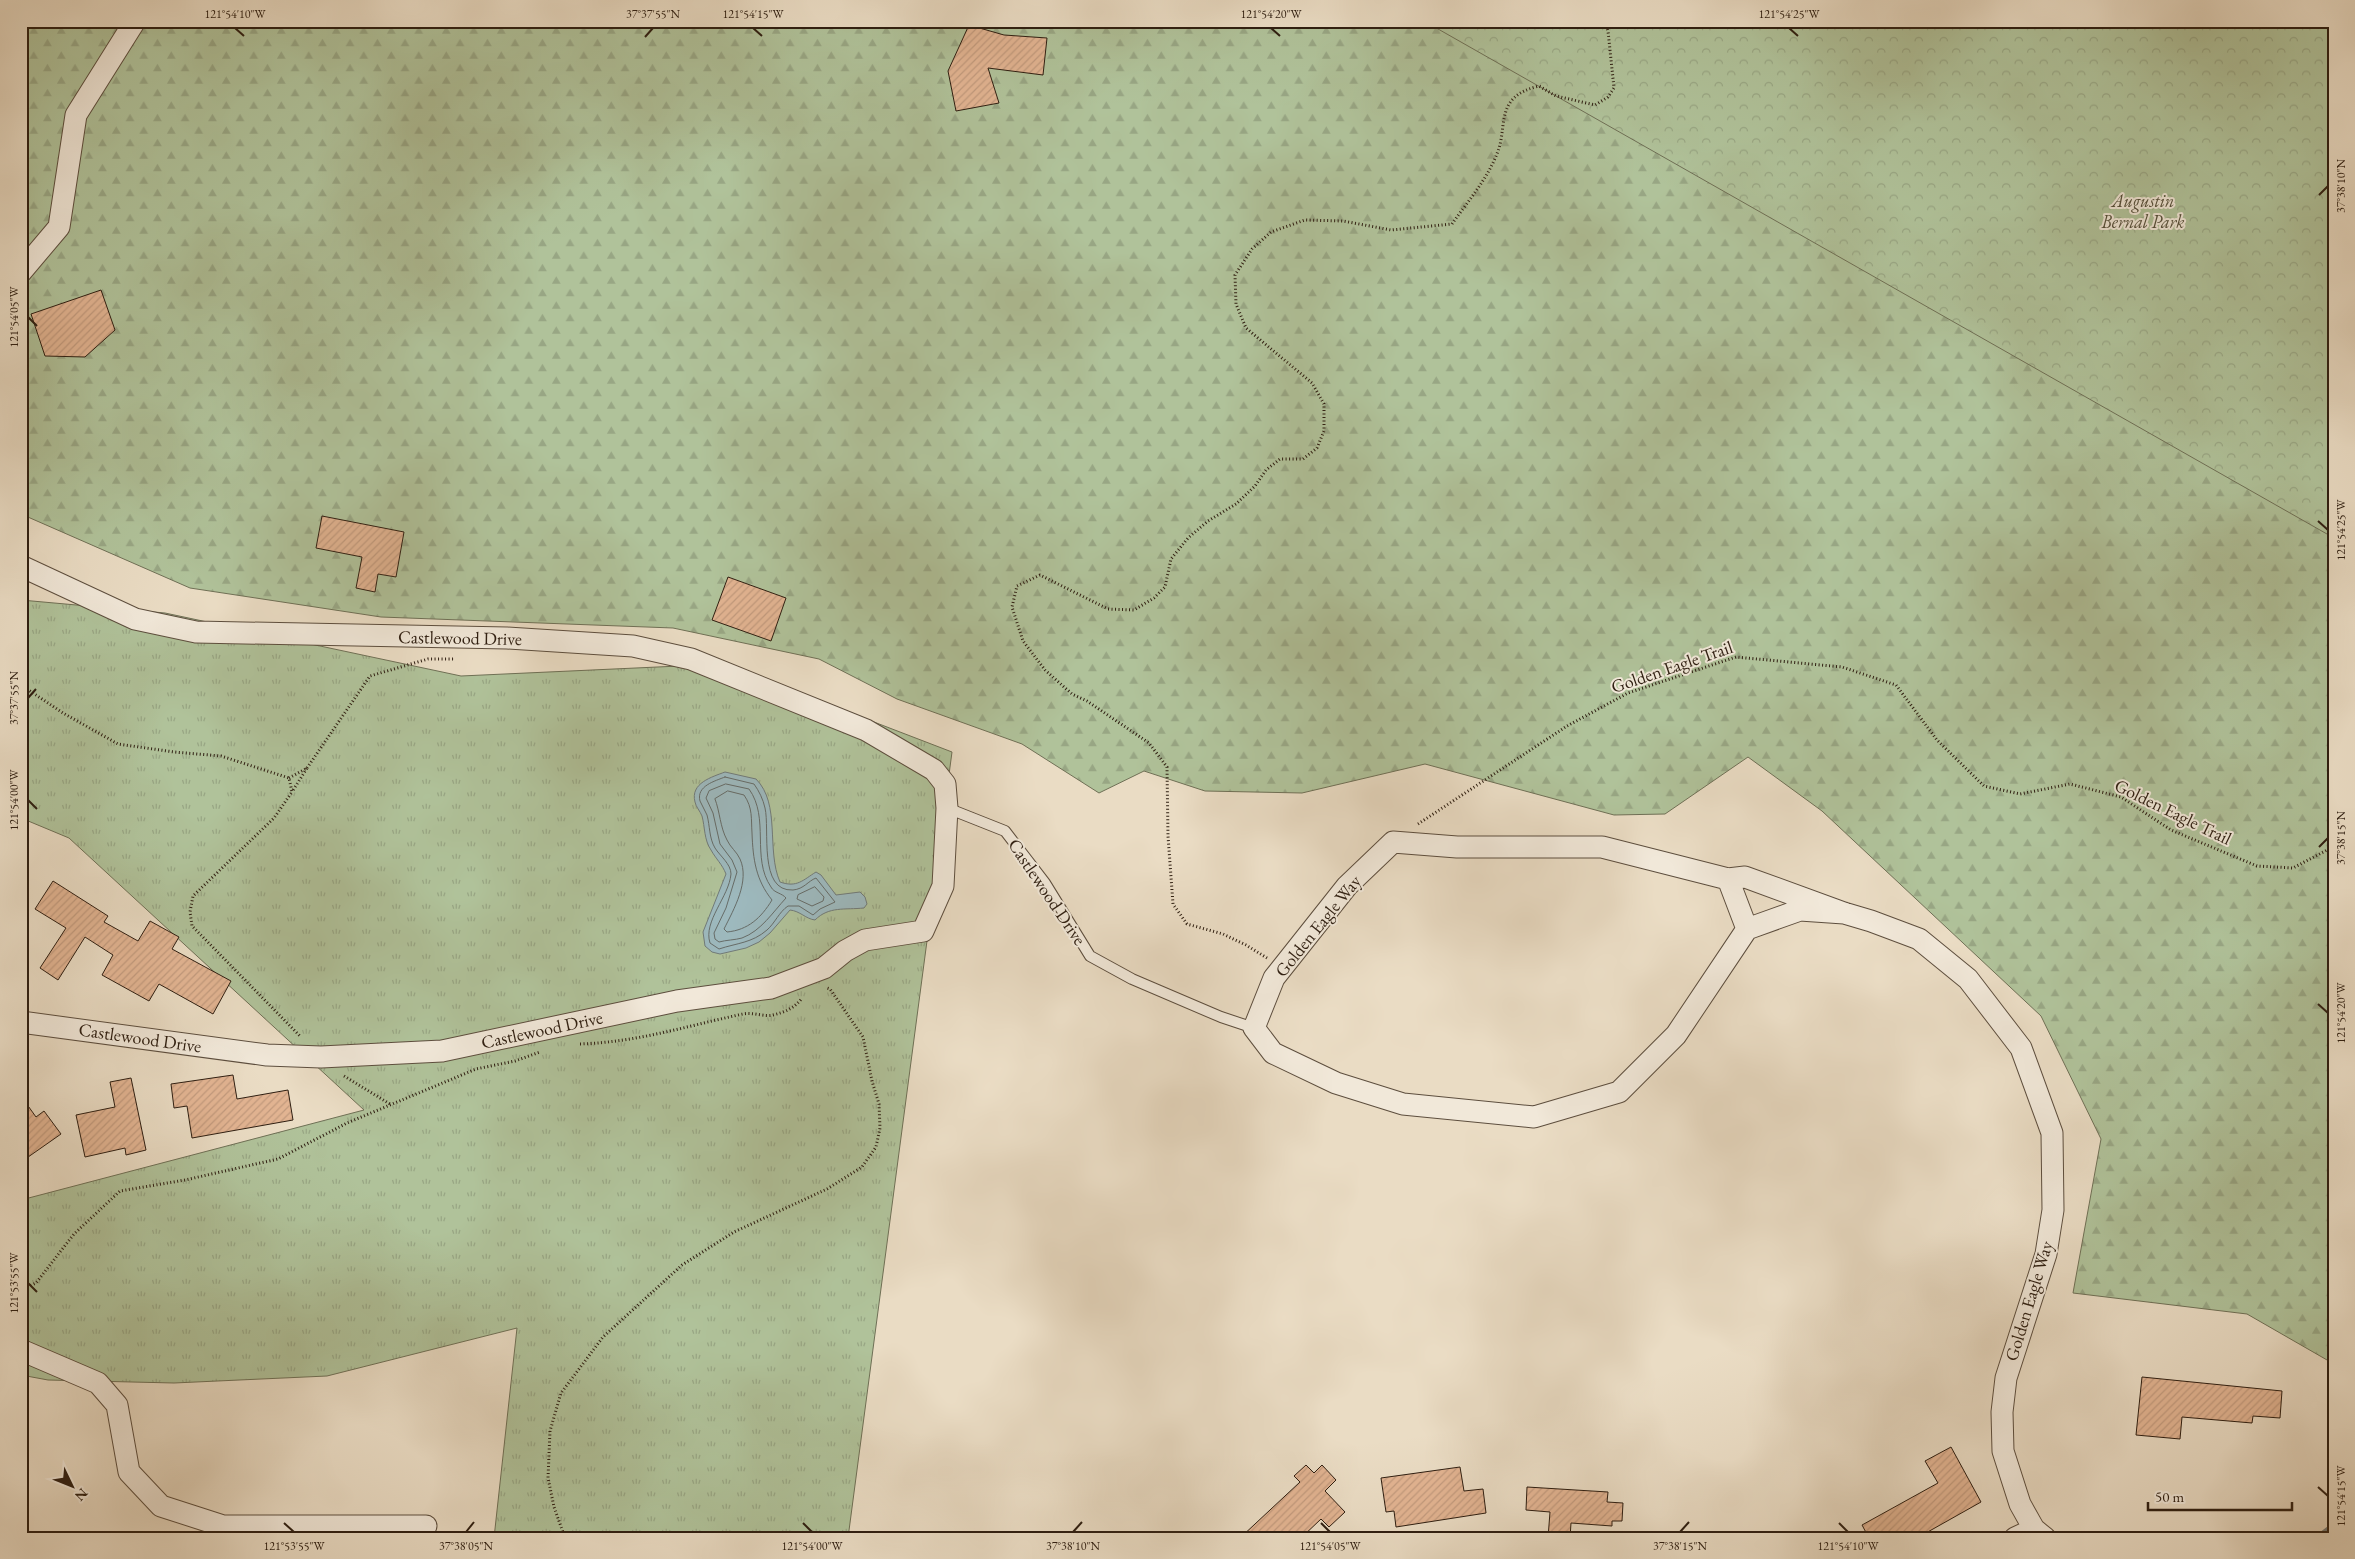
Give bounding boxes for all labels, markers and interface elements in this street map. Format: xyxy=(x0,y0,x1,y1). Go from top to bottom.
text: 121°54'10"W xyxy=(204,6,267,22)
text: 37°37'55"N xyxy=(626,6,680,22)
text: 121°54'15"W xyxy=(722,6,785,22)
text: 121°54'20"W xyxy=(1240,6,1303,22)
text: 121°54'25"W xyxy=(1758,6,1821,22)
text: 37°38'10"N xyxy=(2333,159,2349,213)
park label: Augustin Bernal Park xyxy=(2101,189,2184,233)
text: 121°54'05"W xyxy=(6,285,22,348)
text: 121°54'25"W xyxy=(2333,498,2349,561)
street label: Castlewood Drive xyxy=(398,625,522,650)
street label: Golden Eagle Trail xyxy=(1608,635,1736,698)
text: 37°37'55"N xyxy=(6,671,22,725)
text: 121°54'00"W xyxy=(6,768,22,831)
street label: Golden Eagle Trail xyxy=(2111,773,2235,850)
text: 37°38'15"N xyxy=(2333,811,2349,865)
street label: Castlewood Drive xyxy=(1003,834,1092,949)
street label: Golden Eagle Way xyxy=(1269,870,1366,981)
text: 121°54'20"W xyxy=(2333,981,2349,1044)
street label: Castlewood Drive xyxy=(479,1005,605,1054)
street label: Castlewood Drive xyxy=(77,1018,203,1057)
street label: Golden Eagle Way xyxy=(1999,1238,2058,1364)
text: 121°53'55"W xyxy=(6,1251,22,1314)
north arrow xyxy=(48,1462,98,1512)
text: 121°54'15"W xyxy=(2333,1464,2349,1527)
scale bar xyxy=(2148,1479,2291,1511)
text: N xyxy=(71,1485,92,1506)
text: 50 m xyxy=(2155,1487,2184,1506)
text: 121°53'55"W xyxy=(263,1538,326,1554)
text: 37°38'05"N xyxy=(439,1538,493,1554)
text: 121°54'00"W xyxy=(781,1538,844,1554)
text: 37°38'10"N xyxy=(1046,1538,1100,1554)
text: 121°54'05"W xyxy=(1299,1538,1362,1554)
text: 37°38'15"N xyxy=(1653,1538,1707,1554)
text: 121°54'10"W xyxy=(1817,1538,1880,1554)

